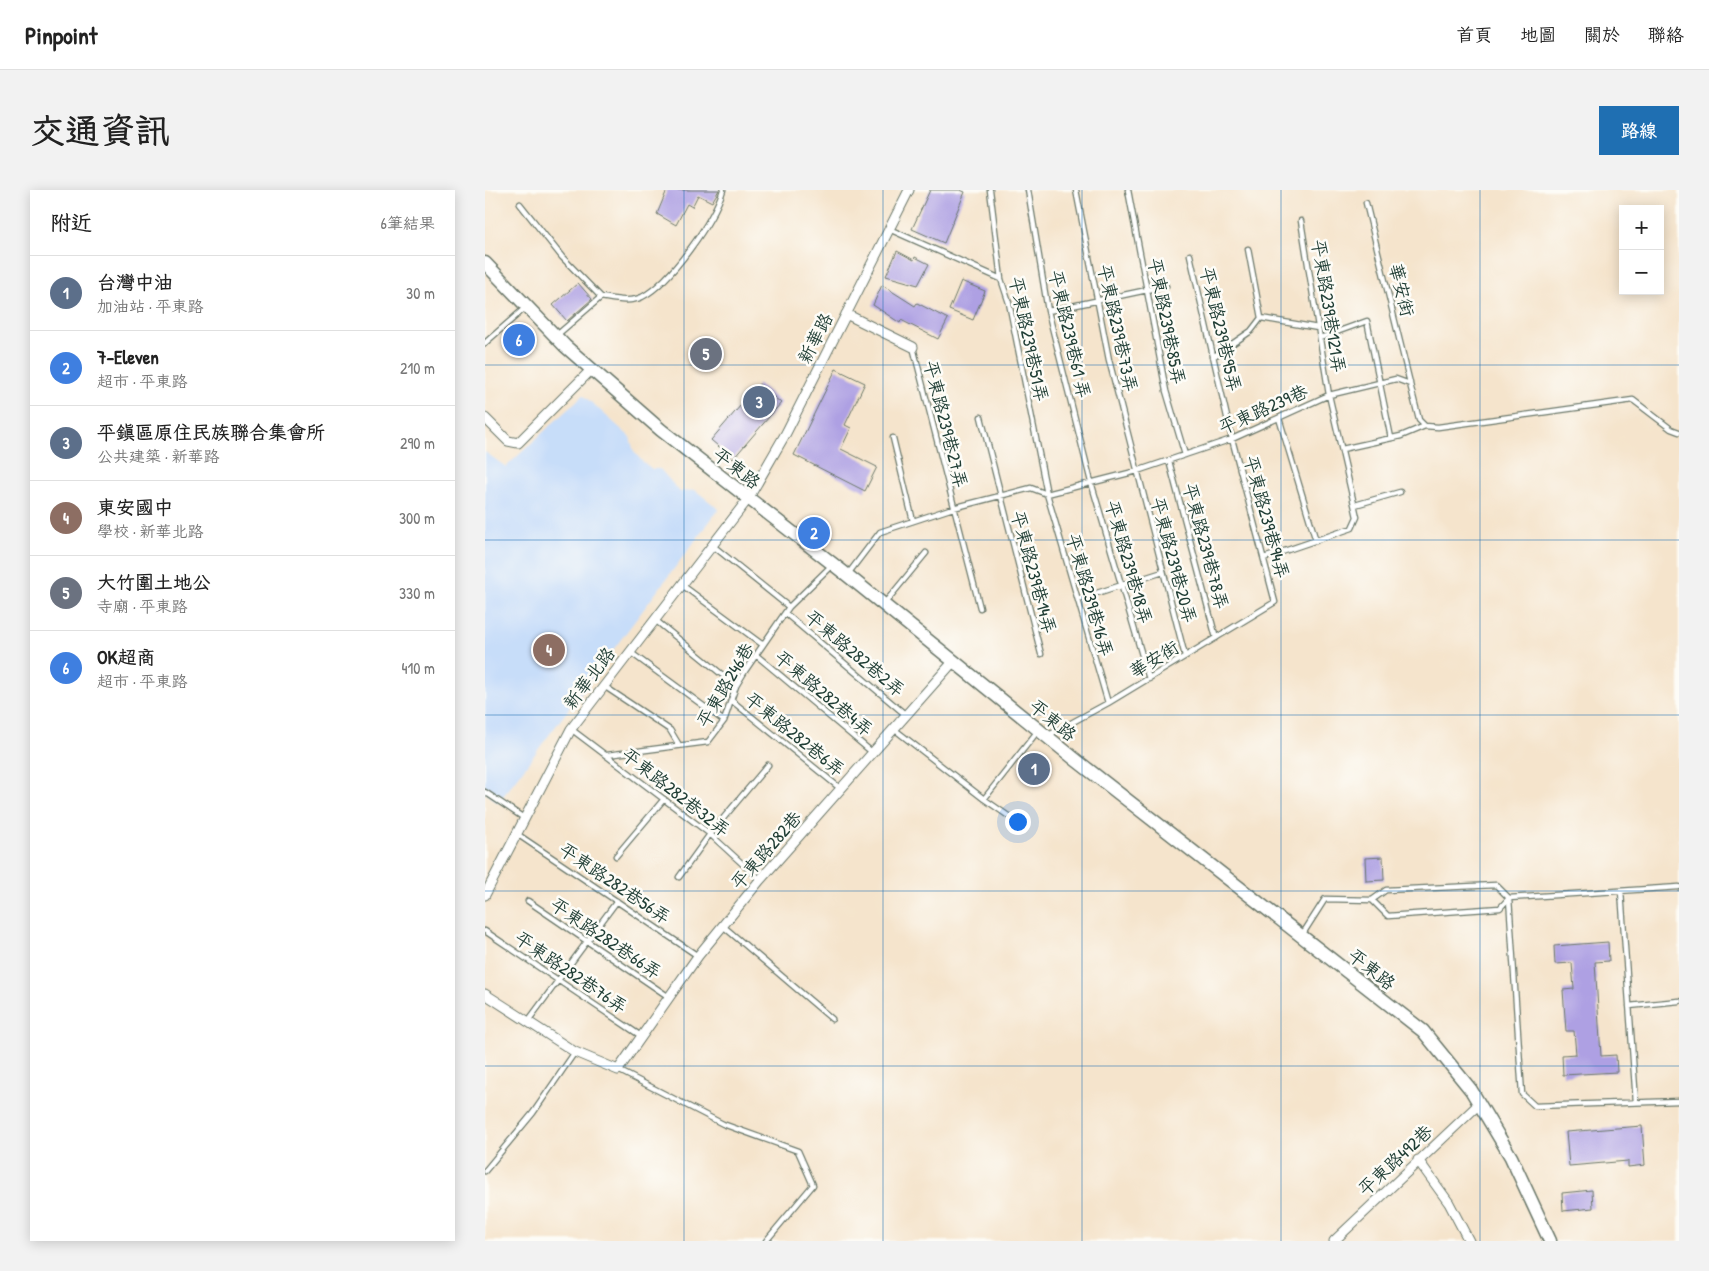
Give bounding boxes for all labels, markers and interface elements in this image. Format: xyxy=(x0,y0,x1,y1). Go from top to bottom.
text: Pinpoint xyxy=(25,19,97,51)
text: 首頁 xyxy=(1456,22,1492,47)
text: 地圖 xyxy=(1520,22,1556,47)
text: 關於 xyxy=(1584,22,1620,47)
text: 聯絡 xyxy=(1648,22,1684,47)
button: 路線 xyxy=(1599,106,1679,155)
text: 交通資訊 xyxy=(30,107,170,154)
map controls xyxy=(1619,205,1664,295)
button: + xyxy=(1619,205,1664,250)
text: 附近 xyxy=(50,208,92,237)
text: 6筆結果 xyxy=(381,212,435,234)
street label: 平東路239巷121弄 xyxy=(1306,238,1352,374)
button: − xyxy=(1619,250,1664,295)
street label: 平東路239巷85弄 xyxy=(1142,256,1192,386)
street label: 華安街 xyxy=(1383,261,1421,319)
street label: 平東路239巷73弄 xyxy=(1092,262,1144,394)
street label: 平東路239巷95弄 xyxy=(1194,264,1248,394)
street label: 平東路239巷61 弄 xyxy=(1043,267,1097,401)
text: 台灣中油 xyxy=(97,269,173,295)
street label: 平東路239巷51弄 xyxy=(1004,274,1054,404)
text: 1 xyxy=(63,282,69,304)
text: 30 m xyxy=(406,282,435,304)
text: 加油站 · 平東路 xyxy=(97,295,204,317)
street label: 新華路 xyxy=(792,308,838,368)
pin: 6 xyxy=(503,321,535,359)
pin: 5 xyxy=(690,335,722,373)
text: 7-Eleven xyxy=(97,344,159,370)
text: 2 xyxy=(62,357,70,379)
text: 210 m xyxy=(400,357,435,379)
street label: 平東路239巷27弄 xyxy=(918,358,974,490)
text: 超市 · 平東路 xyxy=(97,370,188,392)
street label: 平東路239巷 xyxy=(1214,378,1312,440)
pin: 3 xyxy=(743,383,775,421)
text: 平鎮區原住民族聯合集會所 xyxy=(97,419,325,445)
text: 3 xyxy=(62,432,70,454)
text: 290 m xyxy=(400,432,435,454)
street label: 平東路 xyxy=(708,442,766,494)
text: 公共建築 · 新華路 xyxy=(97,445,220,467)
street label: 平東路239巷94弄 xyxy=(1239,453,1295,581)
street label: 平東路239巷78弄 xyxy=(1177,480,1235,612)
text: 東安國中 xyxy=(97,494,173,520)
street label: 平東路239巷20弄 xyxy=(1145,494,1203,626)
street label: 平東路239巷18弄 xyxy=(1099,497,1159,627)
text: 4 xyxy=(63,507,69,529)
text: 300 m xyxy=(399,507,435,529)
street label: 平東路239巷14弄 xyxy=(1006,508,1062,636)
pin: 2 xyxy=(798,514,830,552)
text: 學校 · 新華北路 xyxy=(97,520,204,542)
street label: 平東路239巷16弄 xyxy=(1061,531,1119,659)
text: 大竹圍土地公 xyxy=(97,569,211,595)
text: 5 xyxy=(63,582,69,604)
text: 330 m xyxy=(399,582,435,604)
text: 寺廟 · 平東路 xyxy=(97,595,188,617)
street label: 平東路282巷2弄 xyxy=(800,604,910,702)
pin: 4 xyxy=(533,631,565,669)
street label: 華安街 xyxy=(1124,634,1184,684)
street label: 平東路246巷 xyxy=(691,638,759,732)
street label: 新華北路 xyxy=(557,642,621,714)
text: OK超商 xyxy=(97,644,156,670)
street label: 平東路282巷4弄 xyxy=(769,644,879,742)
text: 6 xyxy=(63,657,69,679)
text: 410 m xyxy=(401,657,435,679)
text: 超市 · 平東路 xyxy=(97,670,188,692)
street label: 平東路282巷6弄 xyxy=(740,686,850,782)
street label: 平東路 xyxy=(1024,693,1082,747)
street label: 平東路282巷32弄 xyxy=(617,742,735,842)
pin: 1 xyxy=(1018,750,1050,788)
street label: 平東路282巷 xyxy=(725,805,807,895)
your location xyxy=(1005,809,1031,835)
street label: 平東路282巷56弄 xyxy=(554,836,676,930)
street label: 平東路282巷66弄 xyxy=(546,892,666,984)
street label: 平東路282巷76弄 xyxy=(510,925,632,1019)
street label: 平東路 xyxy=(1343,943,1401,995)
street label: 平東路492巷 xyxy=(1352,1119,1438,1201)

